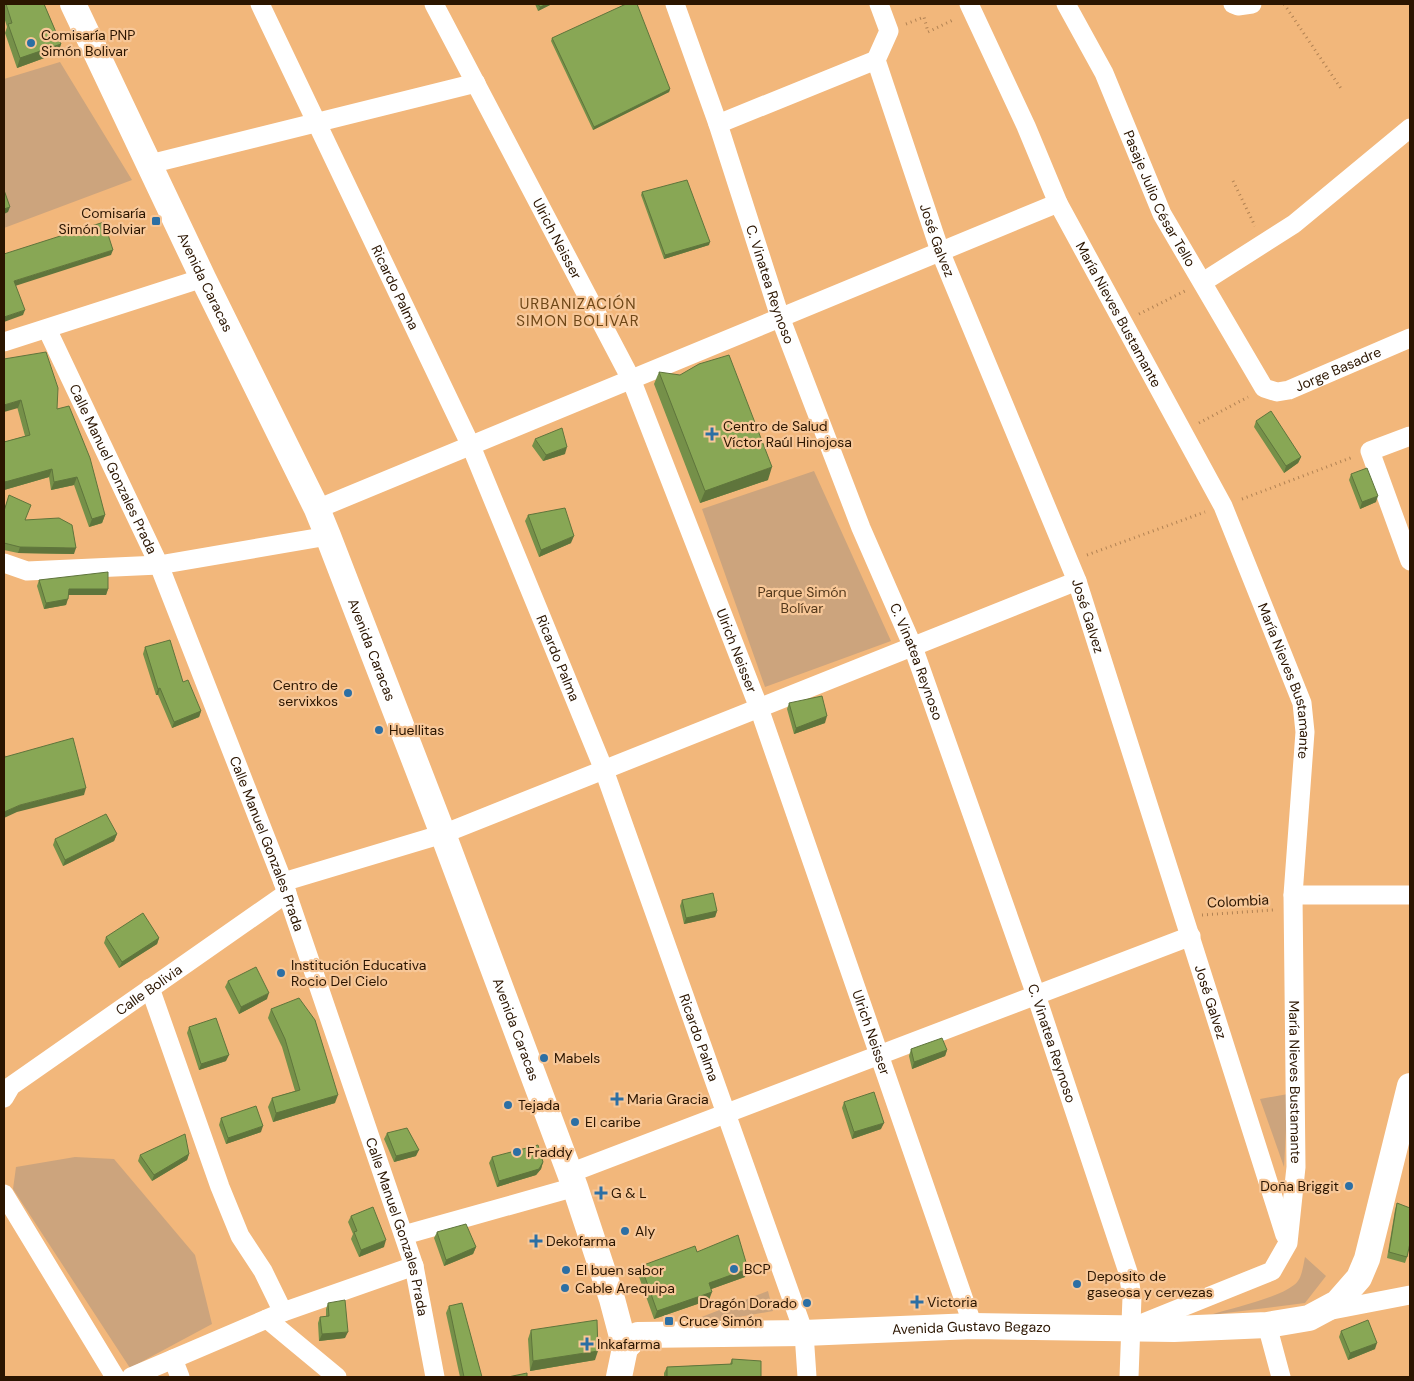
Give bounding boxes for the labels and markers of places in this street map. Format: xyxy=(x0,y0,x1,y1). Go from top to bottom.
place label: Comisaría PNP Simón Bolivar xyxy=(41,26,135,60)
marker: Comisaría PNP Simón Bolivar xyxy=(25,37,37,49)
place label: Comisaría Simón Bolviar xyxy=(59,204,146,238)
marker: Comisaría Simón Bolviar xyxy=(150,215,162,227)
place label: Centro de Salud Víctor Raúl Hinojosa xyxy=(723,417,852,451)
marker: Centro de Salud Víctor Raúl Hinojosa xyxy=(705,427,719,441)
place label: Centro de servixkos xyxy=(273,676,338,710)
marker: Centro de servixkos xyxy=(342,687,354,699)
place label: Huellitas xyxy=(389,721,444,739)
marker: Huellitas xyxy=(373,724,385,736)
place label: Institución Educativa Rocio Del Cielo xyxy=(291,956,426,990)
marker: Institución Educativa Rocio Del Cielo xyxy=(275,967,287,979)
place label: Mabels xyxy=(554,1049,600,1067)
marker: Mabels xyxy=(538,1052,550,1064)
place label: Maria Gracia xyxy=(627,1090,709,1108)
marker: Maria Gracia xyxy=(611,1093,623,1105)
place label: Tejada xyxy=(518,1096,560,1114)
marker: Tejada xyxy=(502,1099,514,1111)
place label: El caribe xyxy=(585,1113,641,1131)
marker: El caribe xyxy=(569,1116,581,1128)
place label: Fraddy xyxy=(527,1143,573,1161)
marker: Fraddy xyxy=(511,1146,523,1158)
place label: Doña Briggit xyxy=(1260,1177,1339,1195)
marker: Doña Briggit xyxy=(1343,1180,1355,1192)
place label: G & L xyxy=(611,1184,647,1202)
marker: G & L xyxy=(595,1187,607,1199)
place label: Aly xyxy=(635,1222,655,1240)
marker: Aly xyxy=(619,1225,631,1237)
place label: Dekofarma xyxy=(546,1232,616,1250)
marker: Dekofarma xyxy=(530,1235,542,1247)
place label: BCP xyxy=(744,1260,771,1278)
place label: El buen sabor xyxy=(576,1261,664,1279)
marker: BCP xyxy=(728,1263,740,1275)
marker: El buen sabor xyxy=(560,1264,572,1276)
place label: Deposito de gaseosa y cervezas xyxy=(1087,1267,1213,1301)
marker: Deposito de gaseosa y cervezas xyxy=(1071,1278,1083,1290)
place label: Cable Arequipa xyxy=(575,1279,675,1297)
marker: Cable Arequipa xyxy=(559,1282,571,1294)
place label: Victoria xyxy=(927,1293,977,1311)
place label: Dragón Dorado xyxy=(699,1294,797,1312)
marker: Victoria xyxy=(911,1296,923,1308)
marker: Dragón Dorado xyxy=(801,1297,813,1309)
place label: Cruce Simón xyxy=(679,1312,762,1330)
marker: Cruce Simón xyxy=(663,1315,675,1327)
place label: Inkafarma xyxy=(597,1335,660,1353)
marker: Inkafarma xyxy=(581,1338,593,1350)

